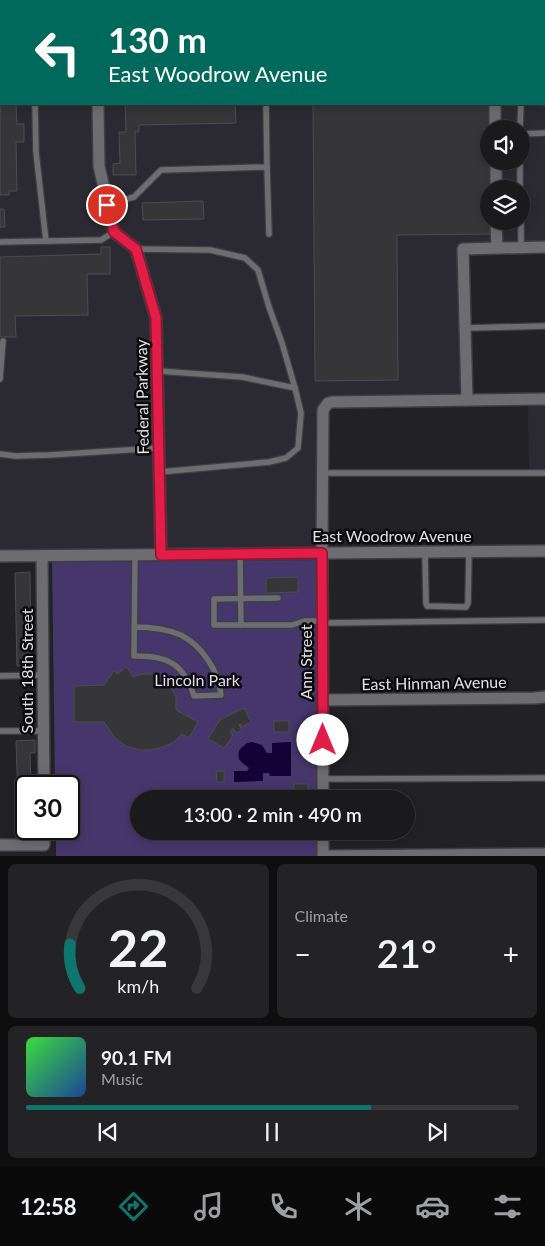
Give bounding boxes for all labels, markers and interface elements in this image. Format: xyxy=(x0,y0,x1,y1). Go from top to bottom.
text: 130 m xyxy=(108,18,207,60)
icon: left xyxy=(25,20,90,85)
text: East Woodrow Avenue xyxy=(108,60,327,87)
map controls xyxy=(480,120,530,230)
button: sound xyxy=(480,120,530,170)
button: layers xyxy=(480,180,530,230)
pin xyxy=(86,184,128,226)
icon: arrive xyxy=(93,191,121,219)
street label: Federal Parkway xyxy=(131,338,152,455)
street label: East Woodrow Avenue xyxy=(312,526,472,545)
street label: South 18th Street xyxy=(17,608,36,733)
street label: Ann Street xyxy=(296,624,315,699)
park label: Lincoln Park xyxy=(154,670,241,689)
street label: East Hinman Avenue xyxy=(361,672,507,693)
position arrow xyxy=(296,713,348,765)
speed limit sign: 30 xyxy=(15,775,80,840)
text: 13:00 · 2 min · 490 m xyxy=(183,803,362,826)
text: Climate xyxy=(295,906,348,925)
text: 22 xyxy=(108,916,168,978)
text: 21° xyxy=(377,930,437,976)
text: − xyxy=(295,937,311,971)
text: + xyxy=(503,937,519,971)
text: km/h xyxy=(117,975,159,997)
text: 90.1 FM xyxy=(101,1046,172,1069)
text: Music xyxy=(101,1069,143,1088)
icon: previous xyxy=(94,1118,122,1146)
icon: pause xyxy=(258,1118,286,1146)
icon: next xyxy=(423,1118,451,1146)
icon: directions xyxy=(116,1189,151,1224)
icon: music xyxy=(191,1189,226,1224)
icon: phone xyxy=(266,1189,301,1224)
icon: climate xyxy=(341,1189,376,1224)
icon: car xyxy=(415,1189,450,1224)
icon: filters xyxy=(490,1189,525,1224)
text: 12:58 xyxy=(20,1193,77,1220)

